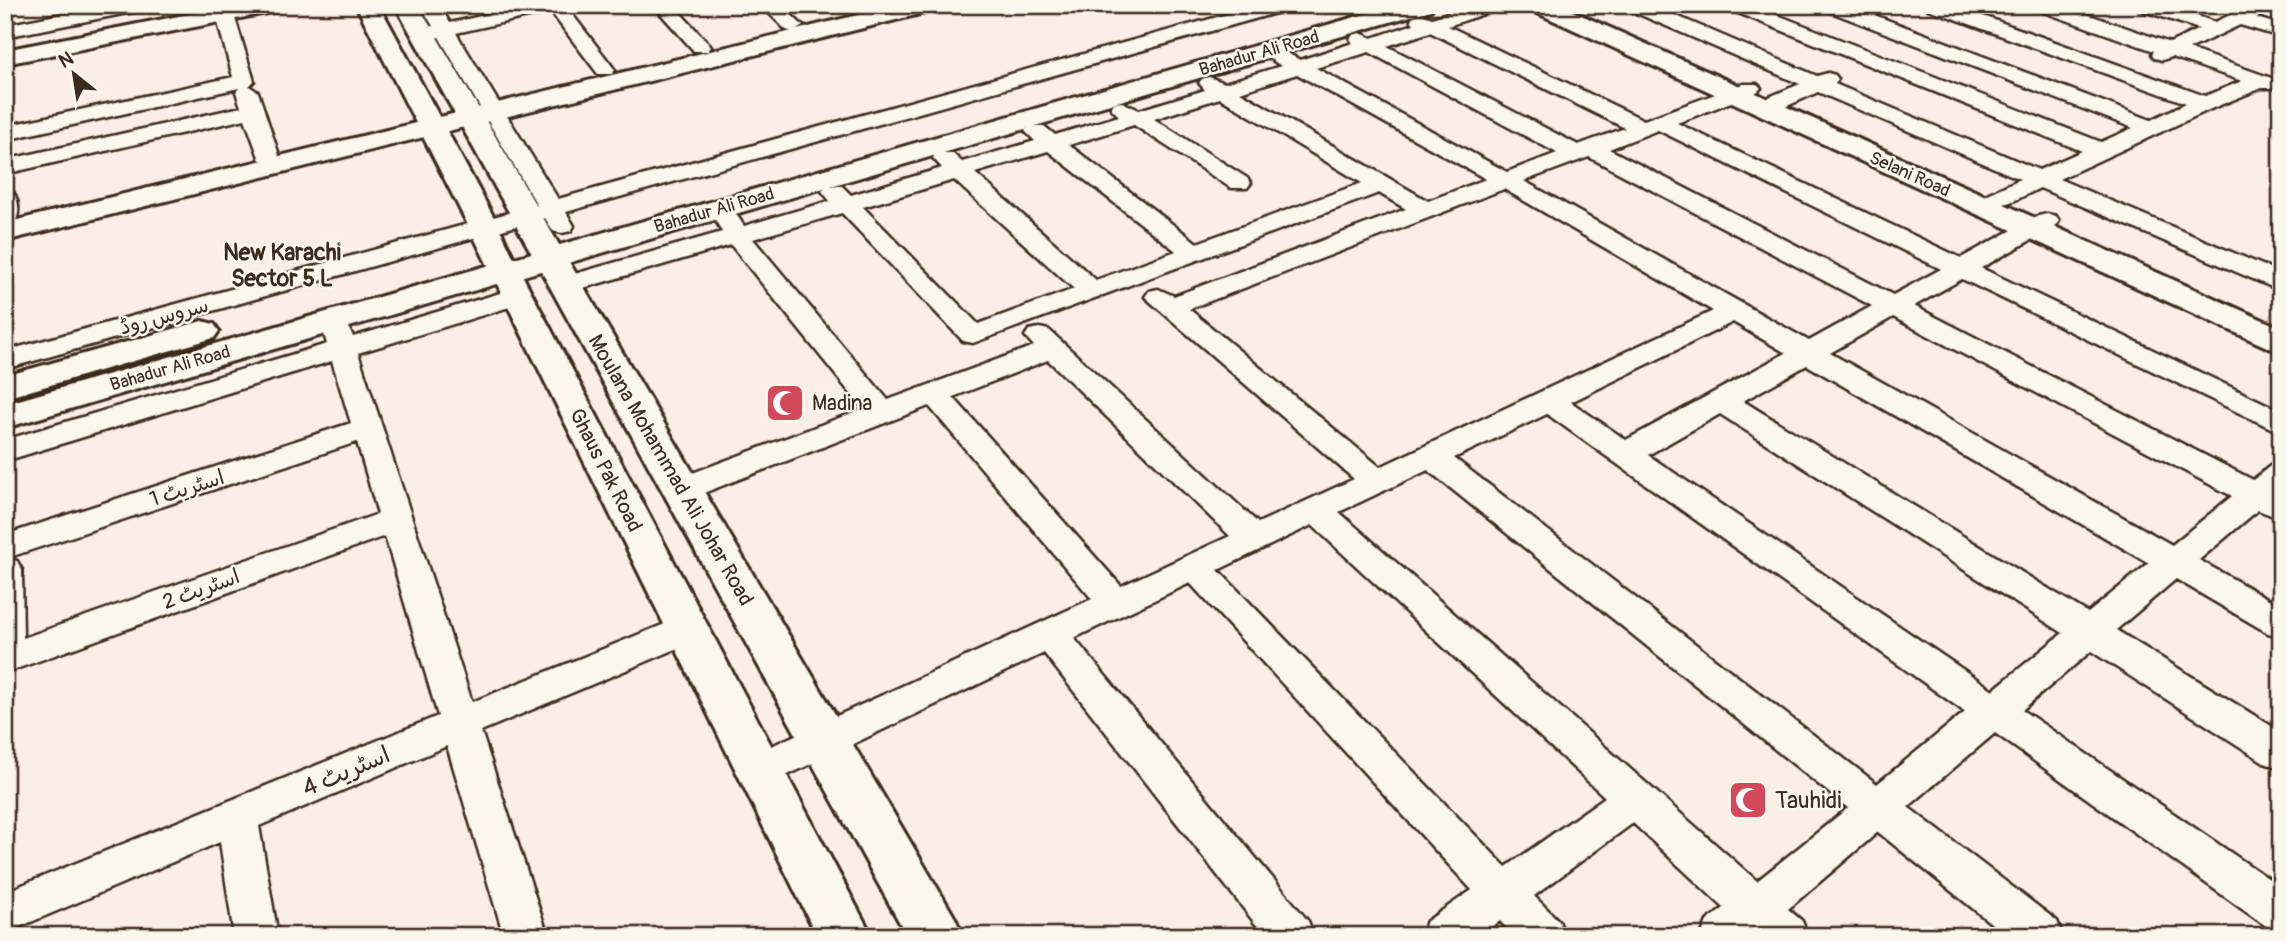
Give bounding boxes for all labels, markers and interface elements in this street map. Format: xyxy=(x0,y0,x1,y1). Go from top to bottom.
street label: Bahadur Ali Road xyxy=(1196,25,1322,82)
north arrow xyxy=(38,38,108,108)
text: N xyxy=(54,46,78,74)
street label: Selani Road xyxy=(1866,146,1954,202)
street label: Bahadur Ali Road xyxy=(651,182,777,239)
district label: New Karachi Sector 5 L xyxy=(223,238,341,293)
street label: سروس روڈ xyxy=(117,292,212,341)
street label: Moulana Mohammad Ali Johar Road xyxy=(582,330,759,611)
street label: Bahadur Ali Road xyxy=(107,340,233,397)
mosque icon: Madina xyxy=(764,382,806,424)
place label: Madina xyxy=(812,390,872,417)
street label: Ghaus Pak Road xyxy=(563,404,648,536)
street label: اسٹریٹ 1 xyxy=(146,464,228,513)
street label: اسٹریٹ 2 xyxy=(159,563,244,616)
street label: اسٹریٹ 4 xyxy=(298,740,394,803)
mosque icon: Tauhidi xyxy=(1727,779,1769,821)
place label: Tauhidi xyxy=(1775,786,1841,815)

